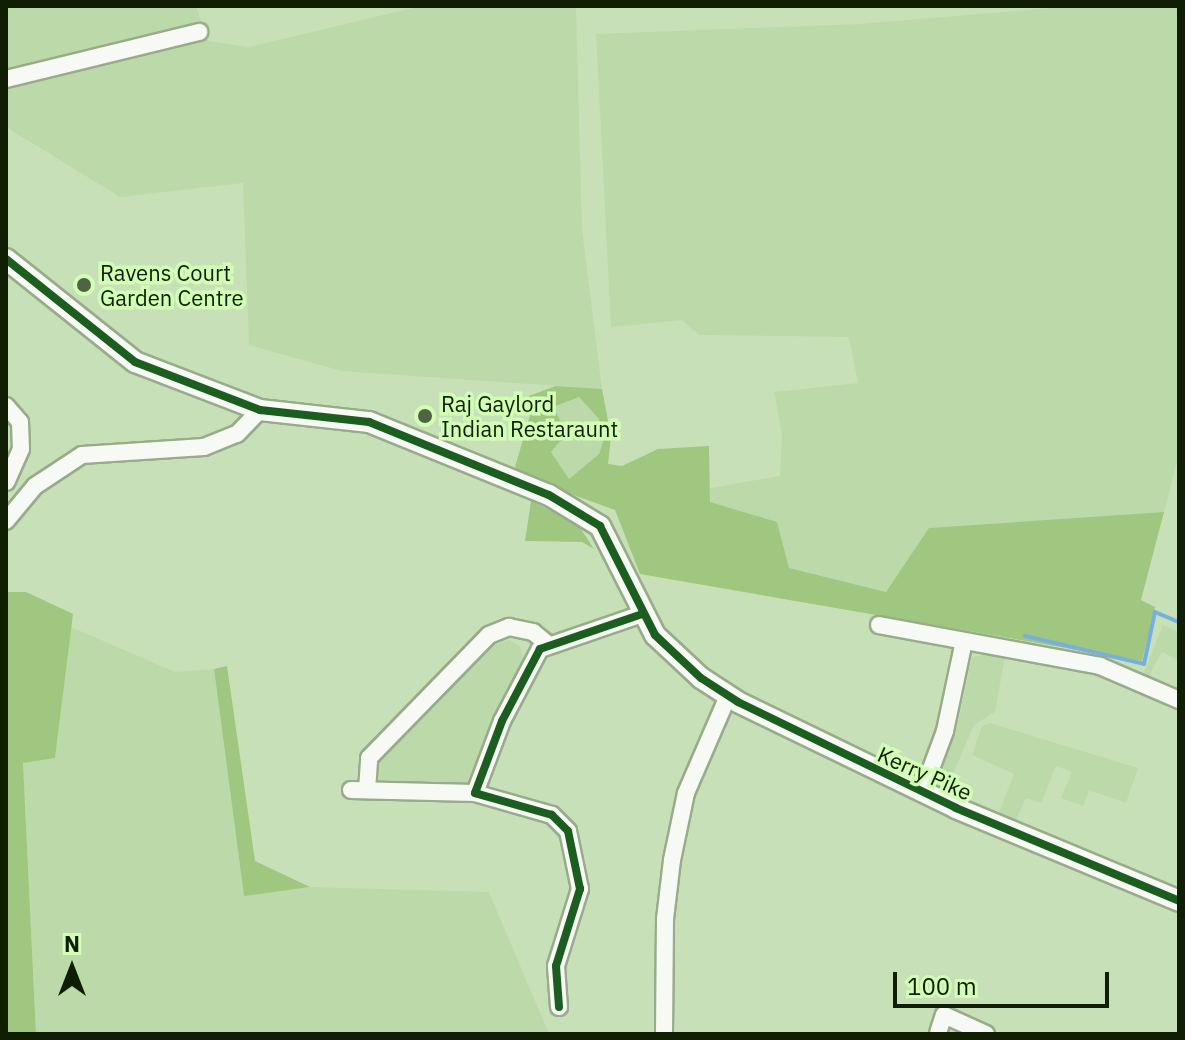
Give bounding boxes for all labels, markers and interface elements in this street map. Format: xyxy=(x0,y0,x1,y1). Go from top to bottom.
place label: Ravens Court Garden Centre xyxy=(100,259,244,310)
marker: Ravens Court Garden Centre xyxy=(75,276,93,294)
place label: Raj Gaylord Indian Restaraunt xyxy=(441,390,618,442)
marker: Raj Gaylord Indian Restaraunt xyxy=(416,407,434,425)
street label: Kerry Pike xyxy=(874,741,976,805)
north arrow xyxy=(32,928,112,1008)
text: N xyxy=(64,929,80,958)
scale bar xyxy=(897,956,1113,1006)
text: 100 m xyxy=(907,970,977,1002)

